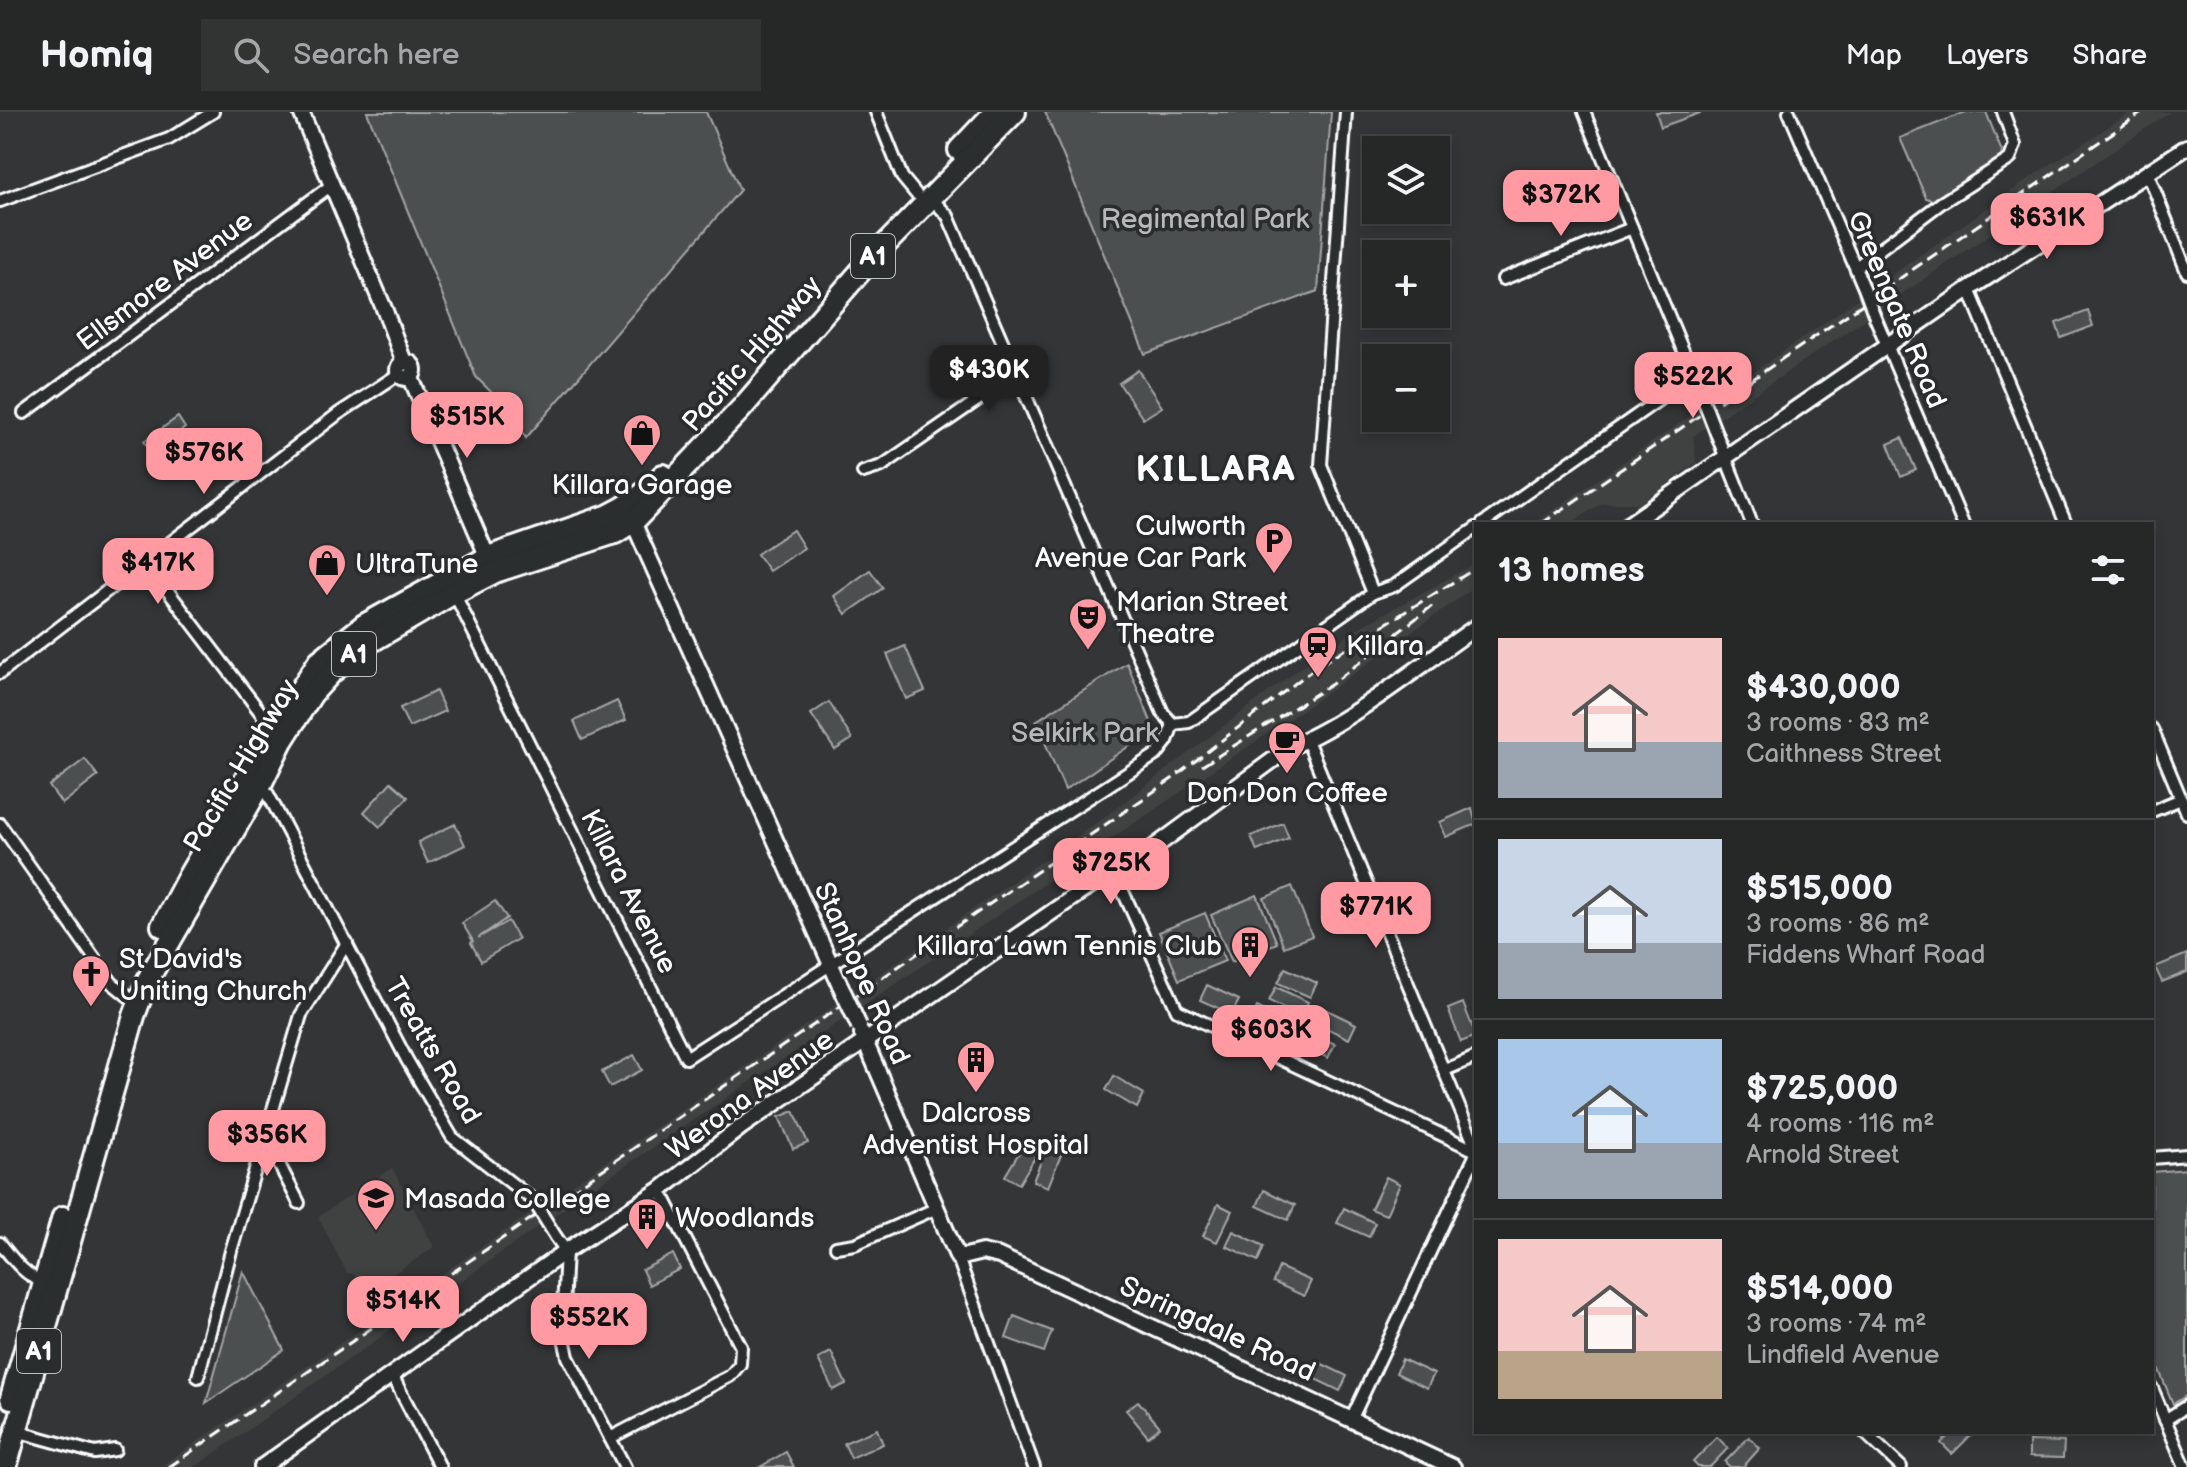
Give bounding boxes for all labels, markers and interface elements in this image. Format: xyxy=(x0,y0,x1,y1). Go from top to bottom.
search box xyxy=(201,19,761,91)
text: Homiq xyxy=(40,33,153,78)
icon: search xyxy=(229,33,273,77)
text: Search here xyxy=(293,37,460,73)
text: Map xyxy=(1846,39,1902,72)
text: Layers xyxy=(1946,39,2029,72)
text: Share xyxy=(2073,39,2147,72)
map controls xyxy=(1362,136,1450,432)
button: layers xyxy=(1362,136,1450,224)
pin: $372K xyxy=(1505,170,1617,238)
text: $372K xyxy=(1521,180,1601,211)
pin: $631K xyxy=(1991,193,2103,261)
park label: Regimental Park xyxy=(1101,203,1309,236)
text: $631K xyxy=(2009,203,2085,234)
street label: Ellsmore Avenue xyxy=(70,204,259,358)
street label: Greengate Road xyxy=(1840,206,1953,413)
road number: A1 xyxy=(851,234,895,278)
button: + xyxy=(1362,240,1450,328)
street label: Pacific Highway xyxy=(676,269,829,439)
button: − xyxy=(1362,344,1450,432)
pin: $430K xyxy=(933,345,1045,413)
pin: $522K xyxy=(1637,352,1749,420)
text: $430K xyxy=(948,355,1030,386)
text: $522K xyxy=(1653,362,1733,393)
pin: $515K xyxy=(411,392,523,460)
text: $515K xyxy=(429,402,505,433)
shop icon: Killara Garage xyxy=(621,412,663,467)
pin: $576K xyxy=(148,428,260,496)
text: $576K xyxy=(164,438,244,469)
district label: KILLARA xyxy=(1136,449,1296,492)
place label: Killara Garage xyxy=(552,469,732,502)
place label: Culworth Avenue Car Park xyxy=(1035,510,1246,575)
parking icon: Culworth Avenue Car Park xyxy=(1253,520,1295,575)
pin: $417K xyxy=(102,538,214,606)
shop icon: UltraTune xyxy=(306,542,348,597)
text: $417K xyxy=(121,548,195,579)
place label: UltraTune xyxy=(355,548,478,581)
icon: filters xyxy=(2086,548,2130,592)
text: 13 homes xyxy=(1498,550,1645,591)
place label: Marian Street Theatre xyxy=(1116,586,1289,651)
theatre icon: Marian Street Theatre xyxy=(1067,596,1109,651)
station icon: Killara xyxy=(1297,624,1339,679)
place label: Killara xyxy=(1346,630,1424,663)
road number: A1 xyxy=(332,632,376,676)
text: $430,000 xyxy=(1746,667,1901,708)
icon: home xyxy=(1562,670,1658,766)
street label: Pacific Highway xyxy=(177,673,306,858)
text: 3 rooms · 83 m² xyxy=(1746,708,1930,739)
park label: Selkirk Park xyxy=(1011,717,1159,750)
cafe icon: Don Don Coffee xyxy=(1266,720,1308,775)
text: Caithness Street xyxy=(1746,739,1941,770)
place label: Don Don Coffee xyxy=(1186,777,1388,810)
street label: Killara Avenue xyxy=(573,804,684,979)
pin: $725K xyxy=(1055,838,1167,906)
text: $725K xyxy=(1071,848,1151,879)
text: $515,000 xyxy=(1746,868,1893,909)
icon: home xyxy=(1562,871,1658,967)
street label: Stanhope Road xyxy=(807,877,917,1070)
pin: $771K xyxy=(1320,882,1432,950)
text: $771K xyxy=(1339,892,1413,923)
text: 3 rooms · 86 m² xyxy=(1746,909,1930,940)
building icon: Killara Lawn Tennis Club xyxy=(1229,924,1271,979)
place label: Killara Lawn Tennis Club xyxy=(916,930,1222,963)
text: Fiddens Wharf Road xyxy=(1746,940,1985,971)
place label: St David's Uniting Church xyxy=(119,943,307,1008)
church icon: St David's Uniting Church xyxy=(70,953,112,1008)
street label: Treatts Road xyxy=(378,972,488,1130)
pin: $603K xyxy=(1215,1005,1327,1073)
text: $603K xyxy=(1230,1015,1312,1046)
street label: Werona Avenue xyxy=(660,1023,840,1167)
building icon: Dalcross Adventist Hospital xyxy=(955,1039,997,1094)
text: $725,000 xyxy=(1746,1068,1898,1109)
icon: home xyxy=(1562,1071,1658,1167)
place label: Dalcross Adventist Hospital xyxy=(863,1097,1089,1162)
text: 4 rooms · 116 m² xyxy=(1746,1109,1934,1140)
pin: $356K xyxy=(211,1110,323,1178)
text: $356K xyxy=(227,1120,307,1151)
text: Arnold Street xyxy=(1746,1140,1899,1171)
school or university icon: Masada College xyxy=(355,1177,397,1232)
place label: Masada College xyxy=(404,1183,611,1216)
building icon: Woodlands xyxy=(626,1196,668,1251)
place label: Woodlands xyxy=(675,1202,815,1235)
text: $514,000 xyxy=(1746,1268,1893,1309)
street label: Springdale Road xyxy=(1114,1270,1320,1389)
icon: home xyxy=(1562,1271,1658,1367)
pin: $514K xyxy=(347,1276,459,1344)
text: $514K xyxy=(365,1286,441,1317)
pin: $552K xyxy=(533,1293,645,1361)
text: $552K xyxy=(549,1303,629,1334)
text: 3 rooms · 74 m² xyxy=(1746,1309,1926,1340)
road number: A1 xyxy=(17,1329,61,1373)
text: Lindfield Avenue xyxy=(1746,1340,1939,1371)

